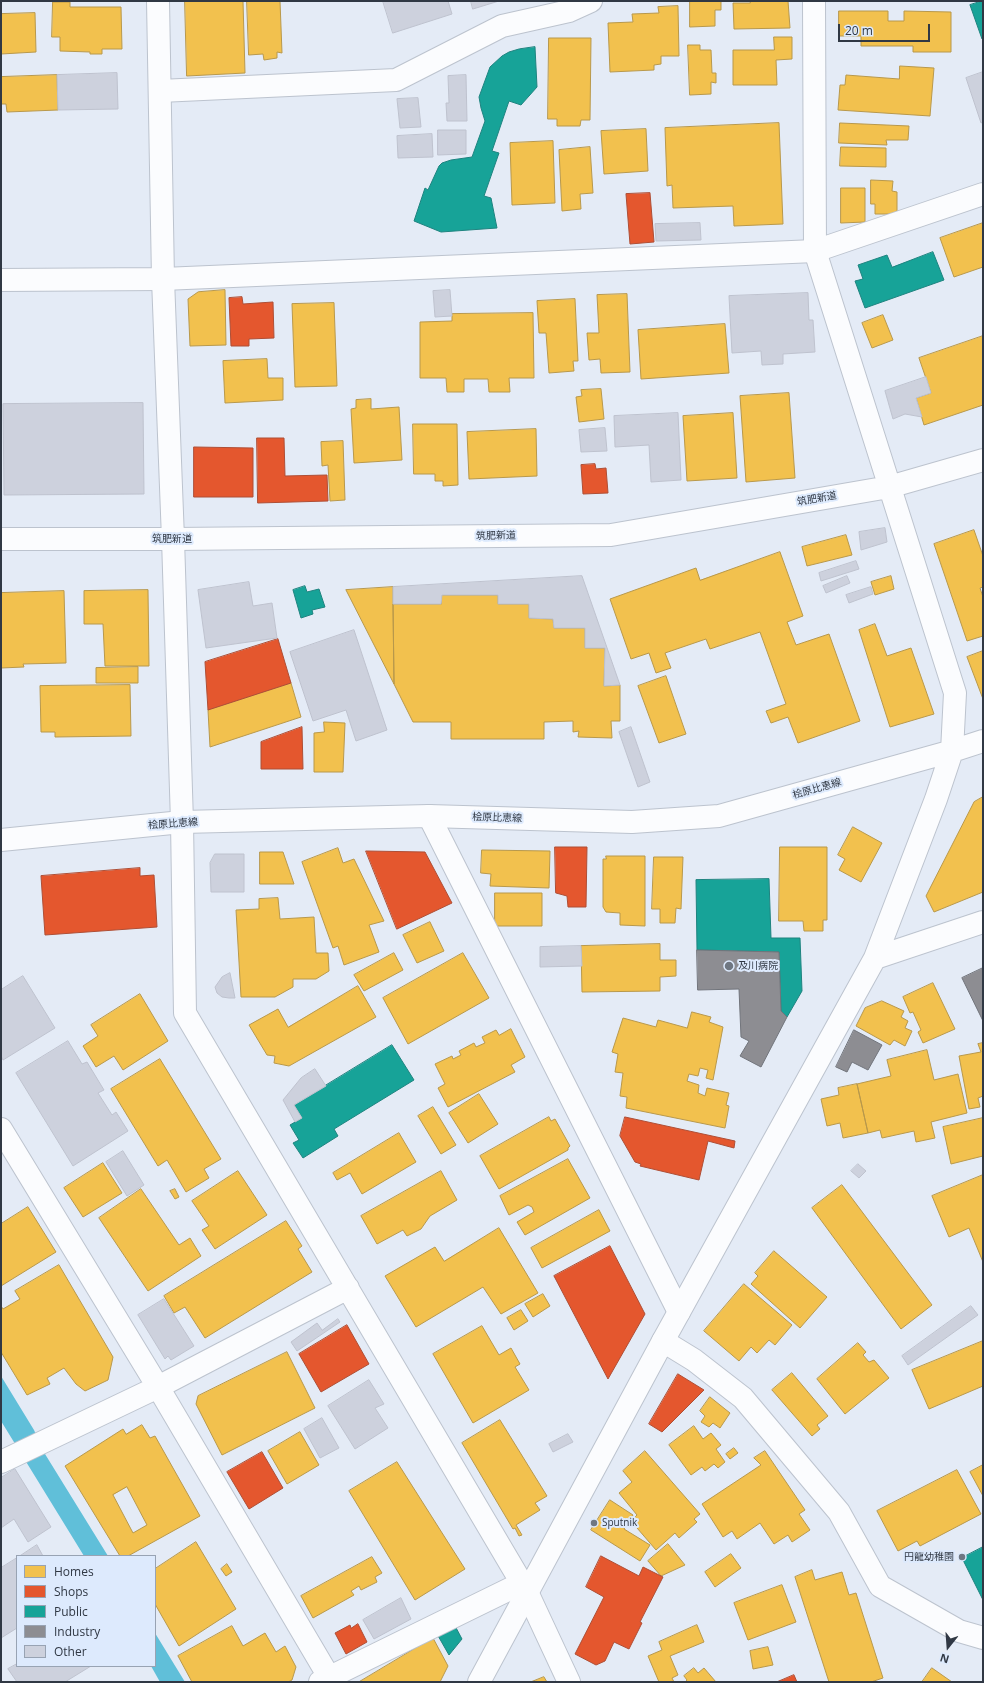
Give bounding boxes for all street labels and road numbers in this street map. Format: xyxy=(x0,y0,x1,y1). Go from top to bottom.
street label: 筑肥新道 xyxy=(796,490,838,508)
street label: 筑肥新道 xyxy=(476,530,516,542)
street label: 筑肥新道 xyxy=(152,533,192,545)
street label: 桧原比恵線 xyxy=(791,776,843,802)
street label: 桧原比恵線 xyxy=(472,811,522,825)
street label: 桧原比恵線 xyxy=(148,816,198,832)

